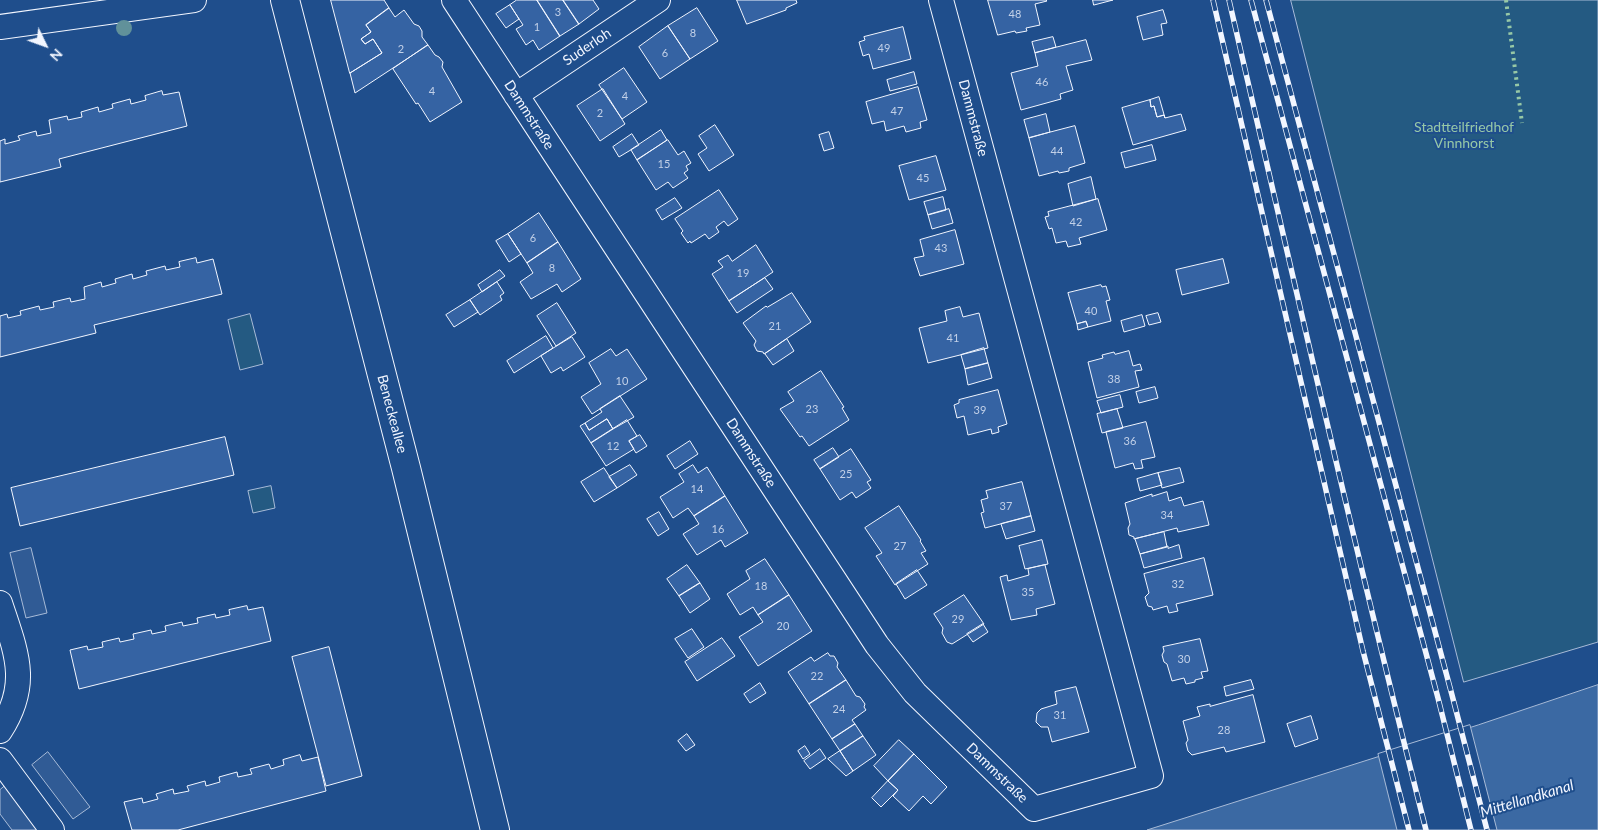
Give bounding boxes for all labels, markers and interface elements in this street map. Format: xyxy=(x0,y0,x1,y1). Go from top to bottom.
house number: 3 xyxy=(555,5,561,19)
house number: 48 xyxy=(1009,7,1021,21)
north arrow xyxy=(20,20,70,70)
house number: 1 xyxy=(534,20,540,34)
street label: Suderloh xyxy=(560,25,614,69)
house number: 8 xyxy=(690,26,696,40)
house number: 49 xyxy=(878,41,890,55)
house number: 2 xyxy=(398,42,404,56)
text: N xyxy=(47,46,66,65)
house number: 6 xyxy=(662,46,668,60)
house number: 46 xyxy=(1036,75,1048,89)
street label: Dammstraße xyxy=(500,77,558,153)
street label: Dammstraße xyxy=(955,78,991,158)
house number: 4 xyxy=(429,84,435,98)
house number: 4 xyxy=(622,89,628,103)
house number: 47 xyxy=(891,104,903,118)
house number: 2 xyxy=(597,106,603,120)
park label: Stadtteilfriedhof Vinnhorst xyxy=(1414,119,1514,152)
house number: 44 xyxy=(1051,144,1063,158)
house number: 15 xyxy=(658,157,670,171)
house number: 45 xyxy=(917,171,929,185)
house number: 42 xyxy=(1070,215,1082,229)
house number: 6 xyxy=(530,231,536,245)
house number: 43 xyxy=(935,241,947,255)
house number: 8 xyxy=(549,261,555,275)
house number: 19 xyxy=(737,266,749,280)
house number: 40 xyxy=(1085,304,1097,318)
house number: 21 xyxy=(769,319,781,333)
house number: 41 xyxy=(947,331,959,345)
house number: 38 xyxy=(1108,372,1120,386)
street label: Beneckeallee xyxy=(373,373,411,455)
house number: 10 xyxy=(616,374,628,388)
house number: 23 xyxy=(806,402,818,416)
house number: 39 xyxy=(974,403,986,417)
street label: Dammstraße xyxy=(722,415,780,491)
house number: 36 xyxy=(1124,434,1136,448)
house number: 12 xyxy=(607,439,619,453)
house number: 25 xyxy=(840,467,852,481)
house number: 14 xyxy=(691,482,703,496)
house number: 37 xyxy=(1000,499,1012,513)
house number: 34 xyxy=(1161,508,1173,522)
house number: 16 xyxy=(712,522,724,536)
house number: 27 xyxy=(894,539,906,553)
house number: 32 xyxy=(1172,577,1184,591)
house number: 18 xyxy=(755,579,767,593)
house number: 35 xyxy=(1022,585,1034,599)
house number: 29 xyxy=(952,612,964,626)
house number: 20 xyxy=(777,619,789,633)
house number: 30 xyxy=(1178,652,1190,666)
house number: 22 xyxy=(811,669,823,683)
house number: 24 xyxy=(833,702,845,716)
house number: 31 xyxy=(1054,708,1066,722)
house number: 28 xyxy=(1218,723,1230,737)
street label: Dammstraße xyxy=(963,740,1031,806)
water label: Mittellandkanal xyxy=(1478,776,1576,822)

